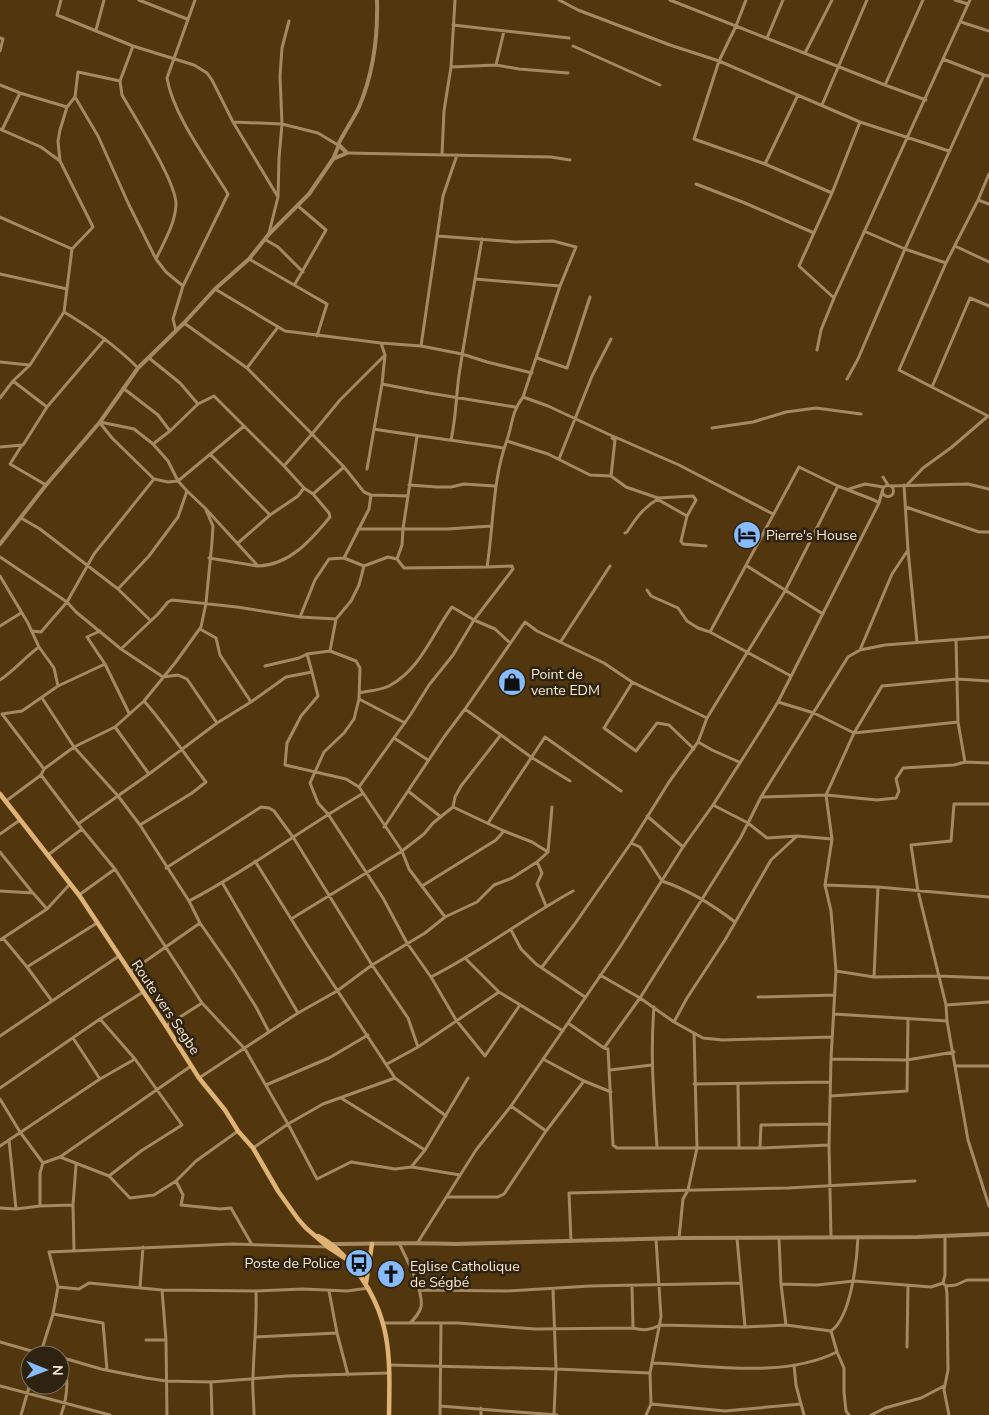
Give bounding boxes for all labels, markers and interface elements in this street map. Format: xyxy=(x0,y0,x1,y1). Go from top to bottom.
hotel icon: Pierre's House xyxy=(732,520,762,550)
place label: Pierre's House xyxy=(766,526,857,545)
place label: Point de vente EDM xyxy=(531,665,600,700)
shop icon: Point de vente EDM xyxy=(497,667,527,697)
street label: Route vers Segbe xyxy=(127,956,204,1058)
bus stop icon: Poste de Police xyxy=(344,1248,374,1278)
place label: Poste de Police xyxy=(244,1254,340,1273)
place label: Eglise Catholique de Ségbé xyxy=(410,1257,520,1292)
church icon: Eglise Catholique de Ségbé xyxy=(376,1259,406,1289)
north arrow xyxy=(20,1345,70,1395)
text: N xyxy=(48,1365,67,1376)

